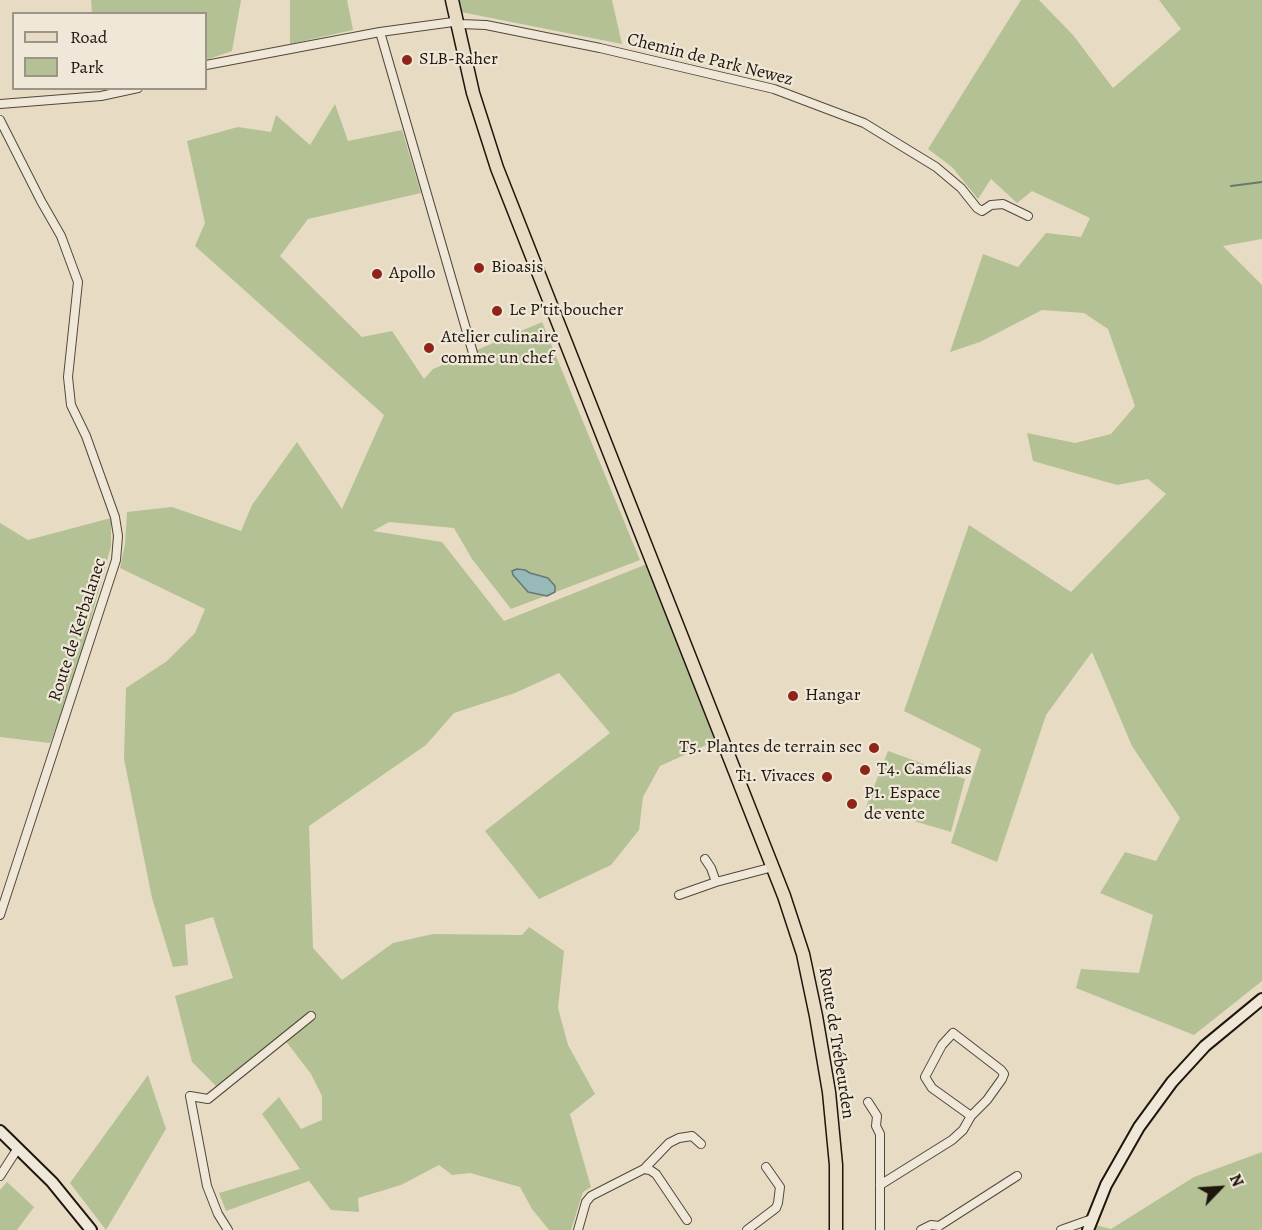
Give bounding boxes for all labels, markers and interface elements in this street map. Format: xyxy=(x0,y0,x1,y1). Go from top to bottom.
legend xyxy=(12,12,207,90)
text: Road xyxy=(70,25,107,49)
street label: Chemin de Park Newez xyxy=(625,29,795,91)
place label: SLB-Raher xyxy=(419,49,498,71)
marker: SLB-Raher xyxy=(400,53,414,67)
text: Park xyxy=(70,55,104,79)
place label: Bioasis xyxy=(491,257,544,279)
marker: Bioasis xyxy=(472,261,486,275)
place label: Apollo xyxy=(389,263,435,285)
marker: Apollo xyxy=(370,267,384,281)
place label: Le P'tit boucher xyxy=(509,300,623,322)
marker: Le P'tit boucher xyxy=(490,304,504,318)
place label: Atelier culinaire comme un chef xyxy=(441,327,558,370)
marker: Atelier culinaire comme un chef xyxy=(422,341,436,355)
street label: Route de Kerbalanec xyxy=(45,556,111,704)
place label: Hangar xyxy=(805,685,861,707)
marker: Hangar xyxy=(786,689,800,703)
place label: T5. Plantes de terrain sec xyxy=(679,737,862,759)
marker: T5. Plantes de terrain sec xyxy=(867,741,881,755)
place label: T4. Camélias xyxy=(877,759,972,781)
marker: T4. Camélias xyxy=(858,763,872,777)
place label: T1. Vivaces xyxy=(736,766,815,788)
marker: T1. Vivaces xyxy=(820,770,834,784)
place label: P1. Espace de vente xyxy=(864,783,940,826)
marker: P1. Espace de vente xyxy=(845,797,859,811)
street label: Route de Trébeurden xyxy=(813,966,859,1120)
north arrow xyxy=(1190,1158,1250,1218)
text: N xyxy=(1224,1170,1249,1190)

